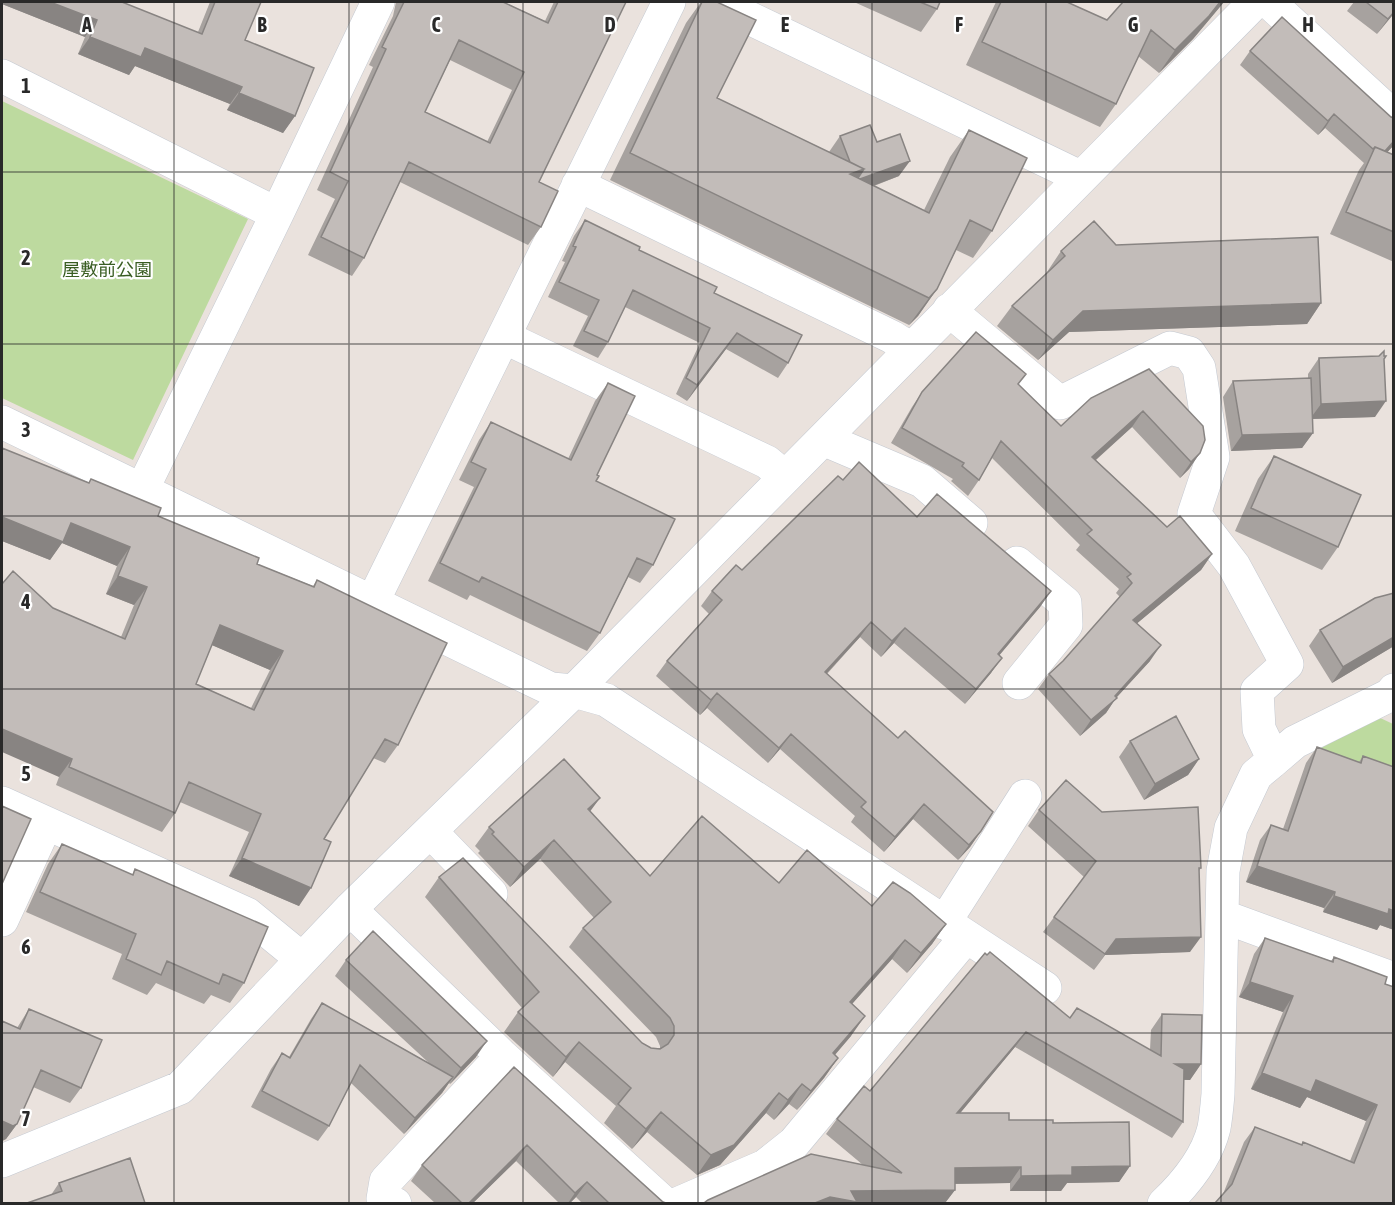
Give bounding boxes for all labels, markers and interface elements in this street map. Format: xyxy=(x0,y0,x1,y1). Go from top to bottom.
text: A xyxy=(81,13,92,36)
text: B xyxy=(257,13,267,36)
text: C xyxy=(432,13,441,36)
text: D xyxy=(604,13,616,36)
text: E xyxy=(781,13,790,36)
text: F xyxy=(955,13,963,36)
text: G xyxy=(1128,13,1139,36)
text: H xyxy=(1302,13,1314,36)
text: 1 xyxy=(21,74,31,97)
text: 2 xyxy=(21,246,31,269)
park label: 屋敷前公園 xyxy=(62,259,152,280)
text: 3 xyxy=(21,418,31,441)
text: 4 xyxy=(20,590,31,613)
text: 5 xyxy=(21,762,31,785)
text: 6 xyxy=(21,935,31,958)
text: 7 xyxy=(21,1107,31,1130)

